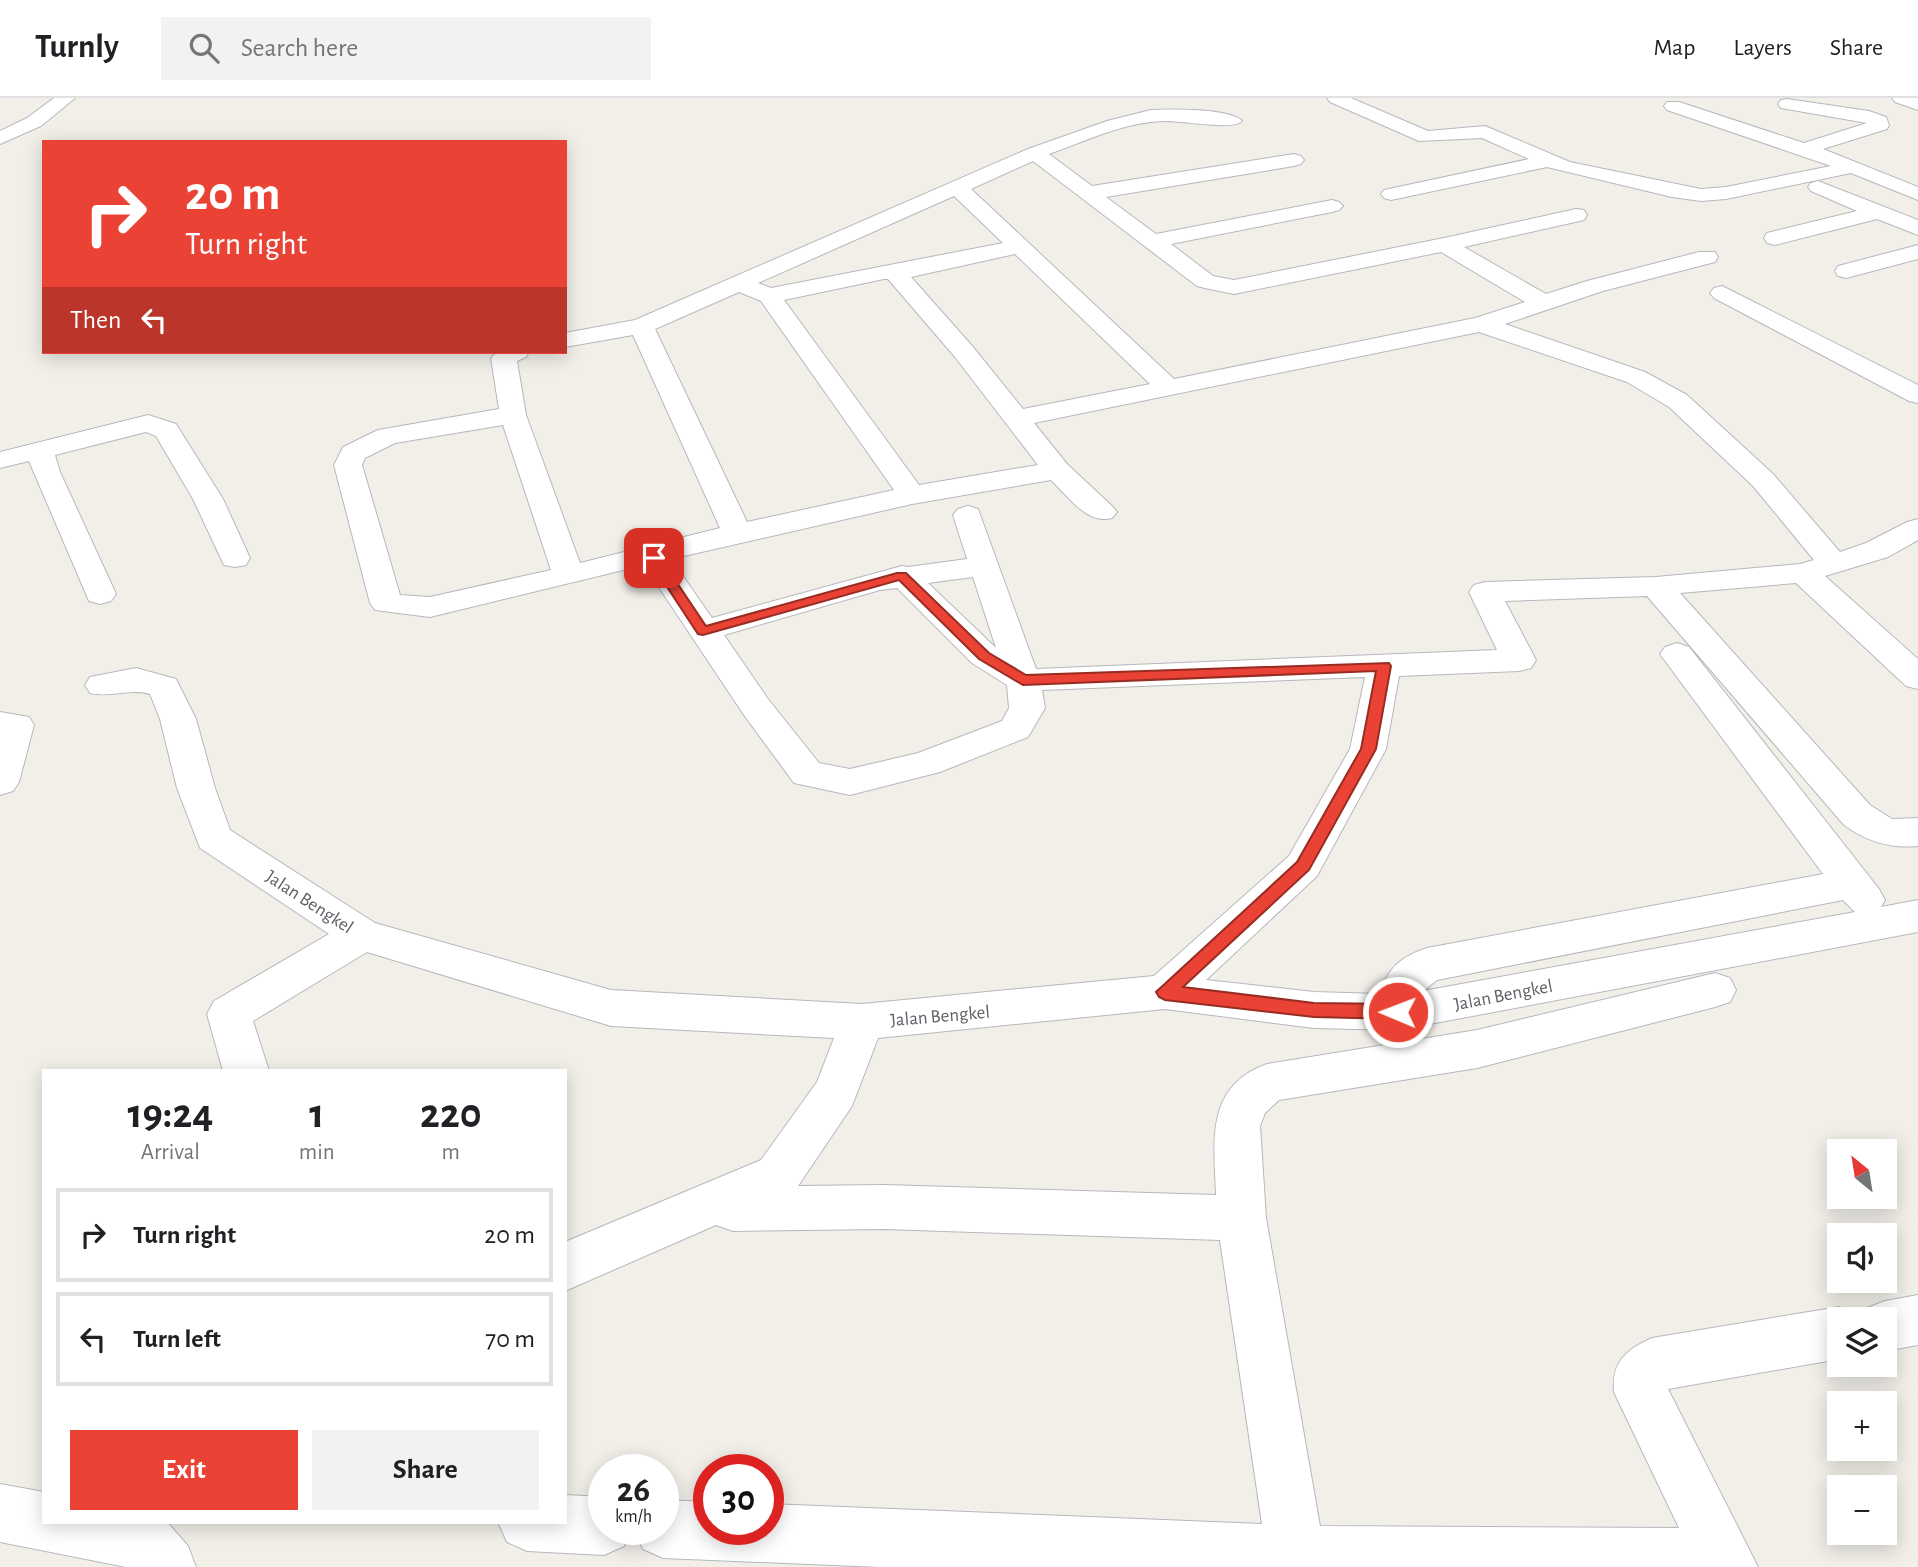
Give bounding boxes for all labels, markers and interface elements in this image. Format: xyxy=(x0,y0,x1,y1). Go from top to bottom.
search box xyxy=(161,17,651,80)
icon: search xyxy=(185,29,223,67)
text: Turnly xyxy=(35,31,119,64)
text: Search here xyxy=(241,35,358,61)
text: Map xyxy=(1653,36,1695,60)
text: Layers xyxy=(1733,36,1792,60)
text: Share xyxy=(1830,36,1883,60)
icon: right xyxy=(70,168,161,259)
text: 20 m xyxy=(185,170,281,219)
text: Turn right xyxy=(185,228,307,260)
icon: left xyxy=(135,301,173,339)
text: Then xyxy=(70,307,121,333)
pin xyxy=(624,528,684,588)
icon: arrive xyxy=(635,539,673,577)
street label: Jalan Bengkel xyxy=(262,867,356,937)
position arrow xyxy=(1361,975,1435,1049)
street label: Jalan Bengkel xyxy=(1452,977,1554,1014)
street label: Jalan Bengkel xyxy=(889,1003,991,1030)
text: 19:24 xyxy=(127,1093,213,1135)
text: 1 xyxy=(309,1093,324,1135)
text: 220 xyxy=(420,1093,482,1135)
north arrow xyxy=(1827,1139,1897,1209)
map controls xyxy=(1827,1139,1897,1545)
text: Arrival xyxy=(141,1141,200,1164)
text: min xyxy=(299,1141,335,1164)
text: m xyxy=(442,1141,460,1164)
icon: right xyxy=(74,1216,112,1254)
text: Turn right xyxy=(133,1222,236,1248)
text: 20 m xyxy=(484,1222,535,1248)
button: sound xyxy=(1827,1223,1897,1293)
button: layers xyxy=(1827,1307,1897,1377)
icon: left xyxy=(74,1320,112,1358)
text: Turn left xyxy=(133,1326,221,1352)
text: 70 m xyxy=(485,1326,535,1352)
button: + xyxy=(1827,1391,1897,1461)
button: Exit xyxy=(70,1430,298,1510)
button: Share xyxy=(312,1430,539,1510)
speed limit sign: 30 xyxy=(693,1454,784,1545)
text: 26 xyxy=(617,1473,650,1508)
button: − xyxy=(1827,1475,1897,1545)
text: km/h xyxy=(615,1508,652,1526)

